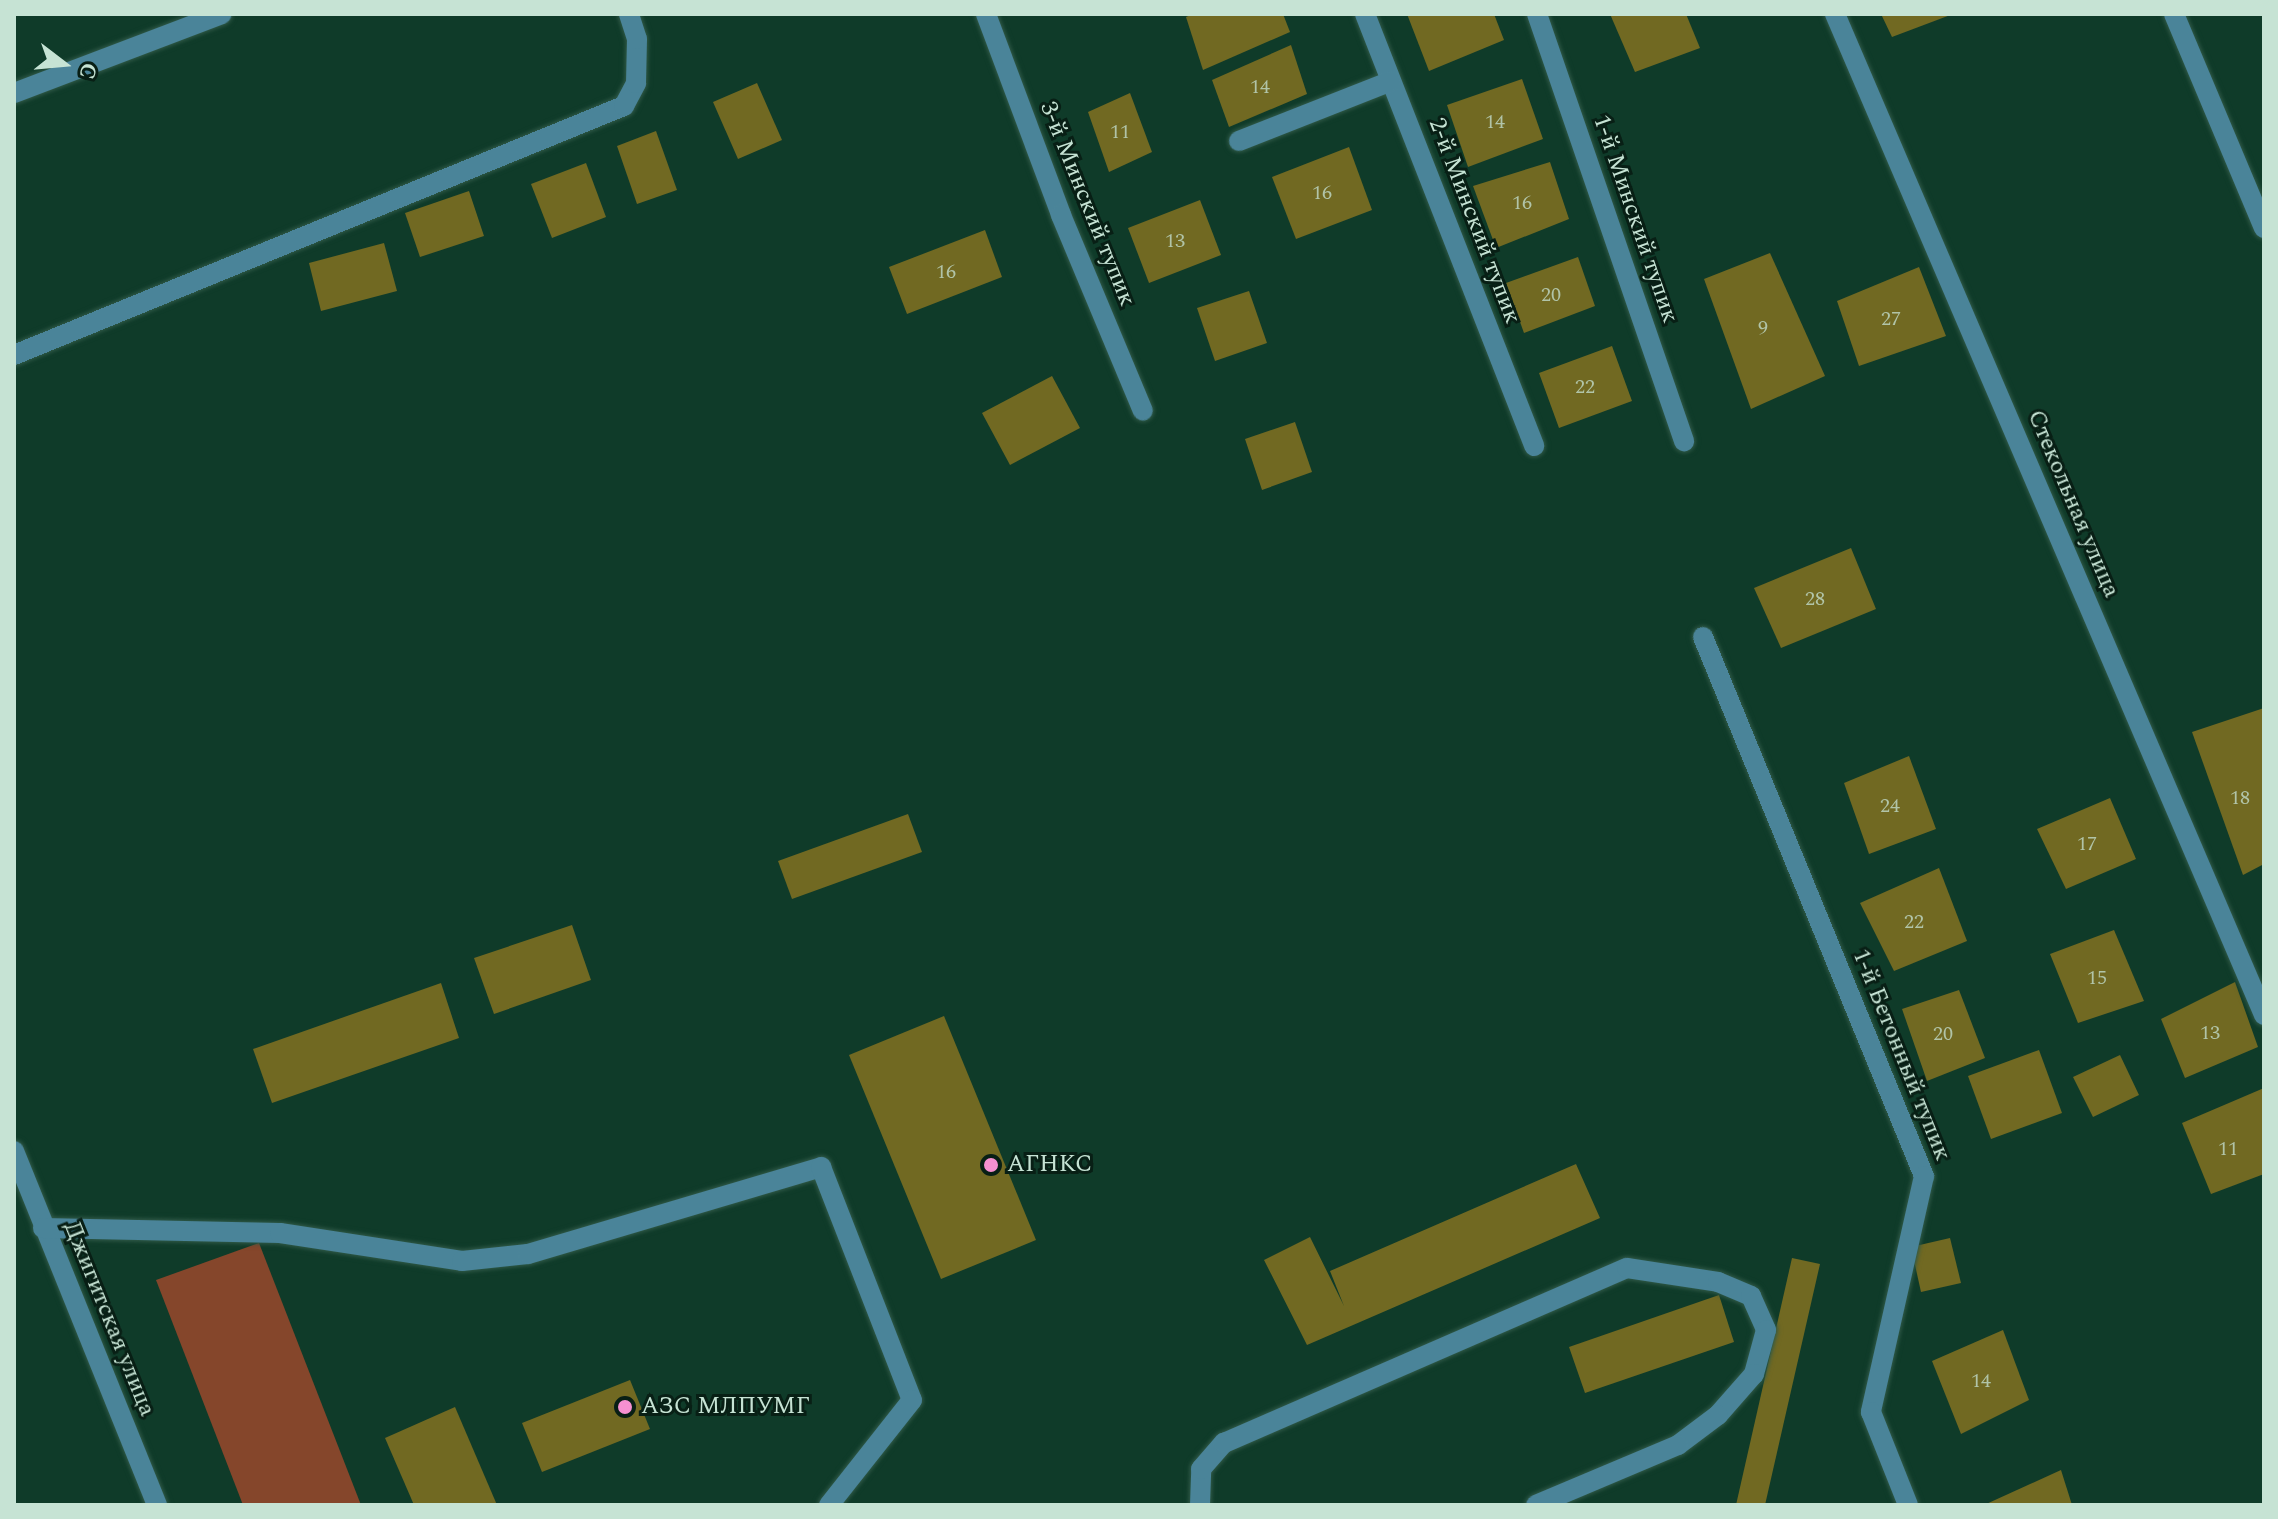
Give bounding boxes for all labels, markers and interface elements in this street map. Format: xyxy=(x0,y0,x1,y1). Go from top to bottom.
north arrow xyxy=(24,24,104,104)
text: С xyxy=(70,59,106,83)
house number: 14 xyxy=(1250,75,1270,99)
street label: 3-й Минский тупик xyxy=(1033,98,1141,310)
house number: 14 xyxy=(1485,110,1505,134)
street label: 1-й Минский тупик xyxy=(1586,111,1684,327)
street label: 2-й Минский тупик xyxy=(1421,114,1527,328)
house number: 11 xyxy=(1110,120,1130,144)
house number: 16 xyxy=(1312,181,1332,205)
house number: 16 xyxy=(1512,191,1532,215)
house number: 13 xyxy=(1165,229,1185,253)
house number: 16 xyxy=(936,260,956,284)
house number: 20 xyxy=(1541,283,1561,307)
house number: 27 xyxy=(1881,307,1901,331)
house number: 9 xyxy=(1758,316,1768,340)
house number: 22 xyxy=(1575,375,1595,399)
street label: Стекольная улица xyxy=(2021,406,2125,602)
house number: 28 xyxy=(1805,587,1825,611)
house number: 18 xyxy=(2230,786,2250,810)
house number: 24 xyxy=(1880,794,1900,818)
house number: 17 xyxy=(2077,832,2097,856)
house number: 22 xyxy=(1904,910,1924,934)
street label: 1-й Бетонный тупик xyxy=(1845,945,1957,1165)
house number: 15 xyxy=(2087,966,2107,990)
house number: 13 xyxy=(2200,1021,2220,1045)
house number: 20 xyxy=(1933,1022,1953,1046)
house number: 11 xyxy=(2218,1137,2238,1161)
place label: АГНКС xyxy=(1007,1151,1092,1179)
marker: АГНКС xyxy=(982,1156,1000,1174)
street label: Джигитская улица xyxy=(57,1217,161,1421)
house number: 14 xyxy=(1971,1369,1991,1393)
place label: АЗС МЛПУМГ xyxy=(641,1393,810,1421)
marker: АЗС МЛПУМГ xyxy=(616,1398,634,1416)

